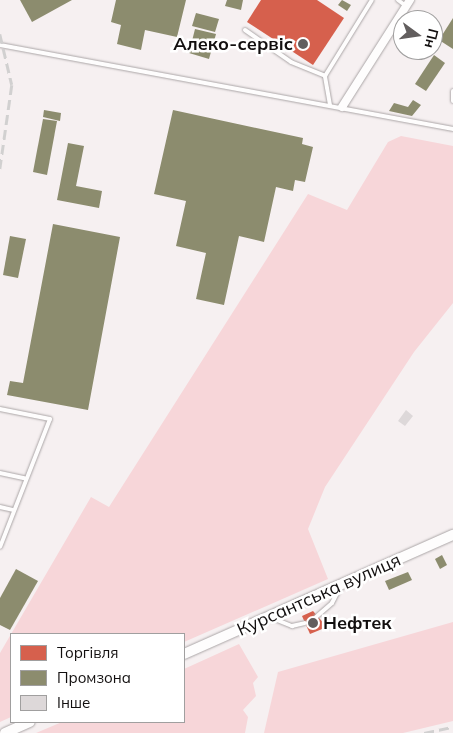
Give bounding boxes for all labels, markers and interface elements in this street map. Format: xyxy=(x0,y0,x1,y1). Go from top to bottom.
north arrow xyxy=(393,10,443,60)
text: Пн xyxy=(420,27,443,50)
place label: Алеко-сервіс xyxy=(173,33,293,55)
marker: Алеко-сервіс xyxy=(297,38,309,50)
street label: Курсантська вулиця xyxy=(234,549,404,641)
place label: Нефтек xyxy=(323,612,392,634)
marker: Нефтек xyxy=(307,617,319,629)
legend xyxy=(10,633,185,723)
text: Торгівля xyxy=(57,643,119,662)
text: Промзона xyxy=(57,668,131,687)
text: Інше xyxy=(57,693,90,712)

